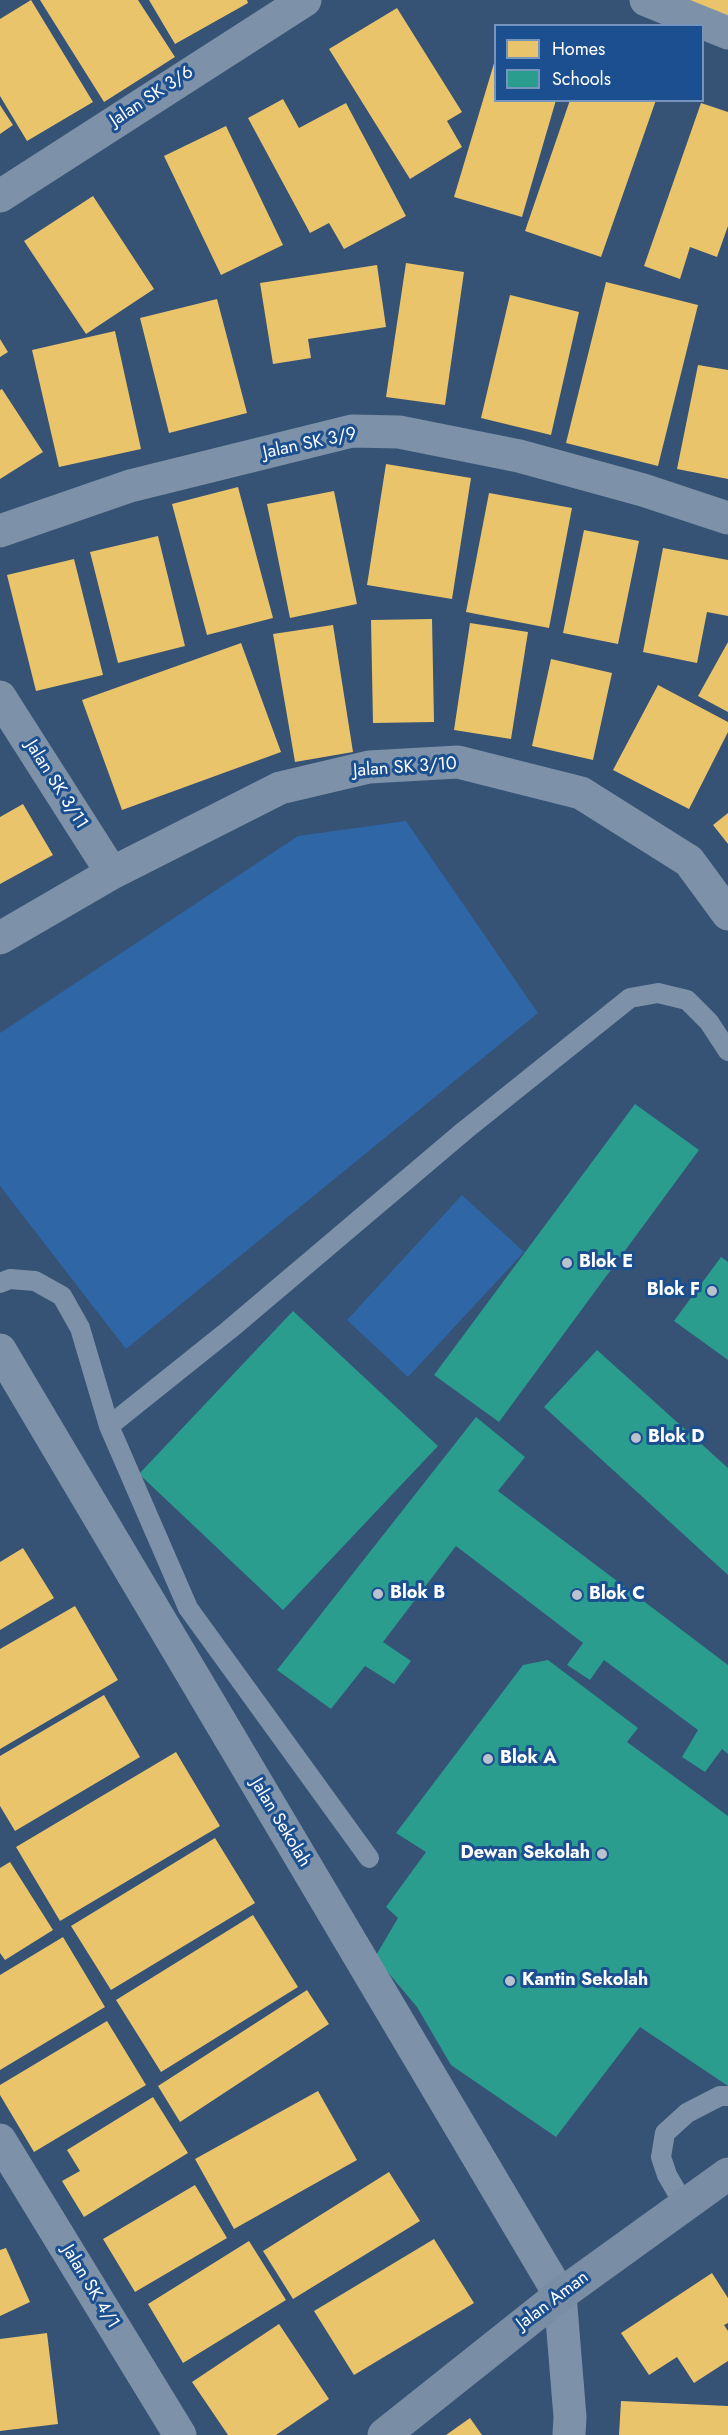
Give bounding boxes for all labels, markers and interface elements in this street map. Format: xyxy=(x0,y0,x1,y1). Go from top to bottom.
legend xyxy=(494,24,704,102)
text: Homes xyxy=(552,36,605,62)
street label: Jalan SK 3/6 xyxy=(106,62,198,132)
text: Schools xyxy=(552,66,611,92)
street label: Jalan SK 3/9 xyxy=(261,424,359,464)
street label: Jalan SK 3/11 xyxy=(20,736,92,834)
street label: Jalan SK 3/10 xyxy=(352,754,458,782)
place label: Blok E xyxy=(579,1252,633,1274)
marker: Blok E xyxy=(560,1256,574,1270)
place label: Blok F xyxy=(647,1280,700,1302)
marker: Blok F xyxy=(705,1284,719,1298)
place label: Blok D xyxy=(648,1427,704,1449)
marker: Blok D xyxy=(629,1431,643,1445)
place label: Blok B xyxy=(390,1583,445,1605)
place label: Blok C xyxy=(589,1584,645,1606)
marker: Blok B xyxy=(371,1587,385,1601)
marker: Blok C xyxy=(570,1588,584,1602)
place label: Blok A xyxy=(500,1748,556,1770)
marker: Blok A xyxy=(481,1752,495,1766)
street label: Jalan Sekolah xyxy=(245,1775,315,1871)
place label: Dewan Sekolah xyxy=(461,1843,590,1865)
marker: Dewan Sekolah xyxy=(595,1847,609,1861)
place label: Kantin Sekolah xyxy=(522,1970,648,1992)
marker: Kantin Sekolah xyxy=(503,1974,517,1988)
street label: Jalan SK 4/1 xyxy=(57,2241,123,2333)
street label: Jalan Aman xyxy=(513,2267,593,2335)

